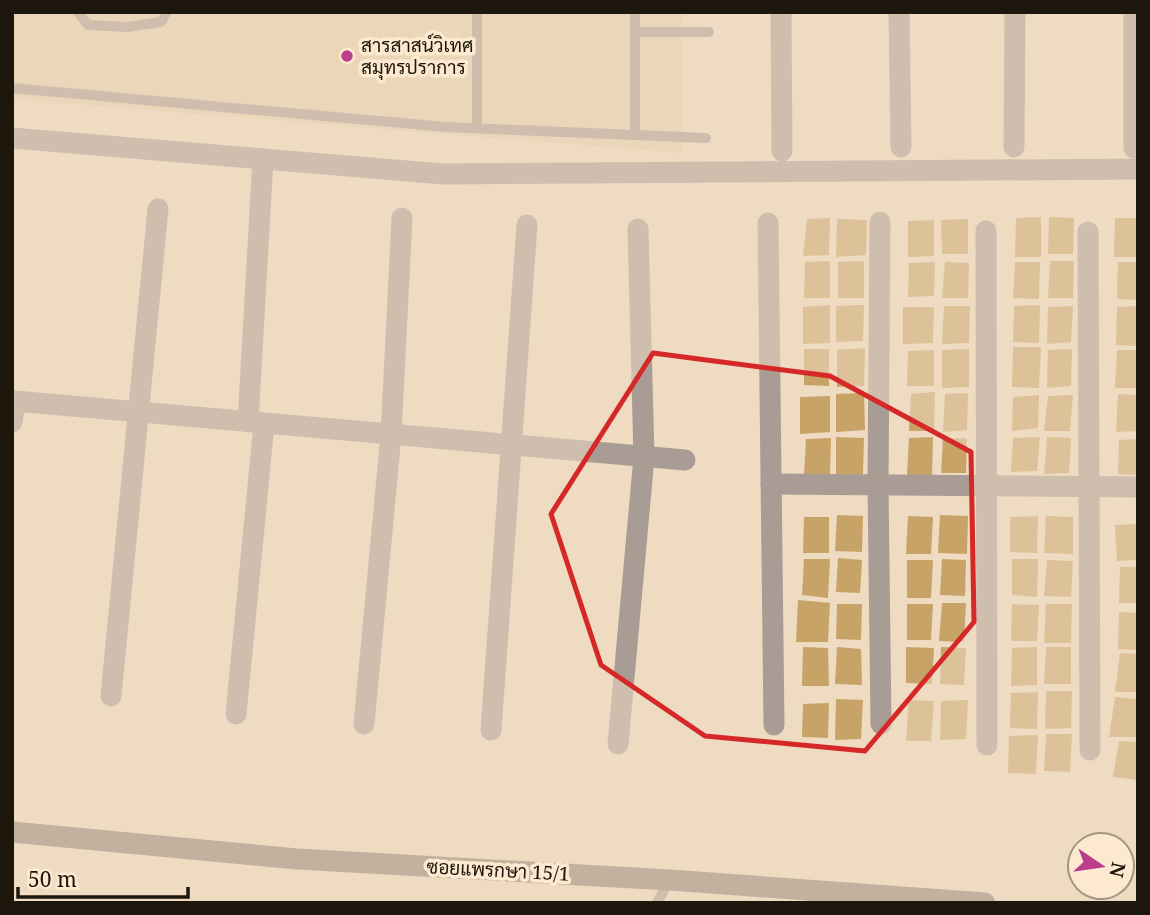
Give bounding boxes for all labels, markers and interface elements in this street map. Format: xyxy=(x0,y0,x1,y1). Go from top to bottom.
place label: สารสาสน์วิเทศ สมุทรปราการ xyxy=(361,32,473,80)
marker: สารสาสน์วิเทศ สมุทรปราการ xyxy=(339,48,355,64)
north arrow xyxy=(1066,831,1136,901)
street label: ซอยแพรกษา 15/1 xyxy=(426,853,570,887)
scale bar xyxy=(18,856,187,900)
text: N xyxy=(1103,860,1132,880)
text: 50 m xyxy=(28,865,77,893)

